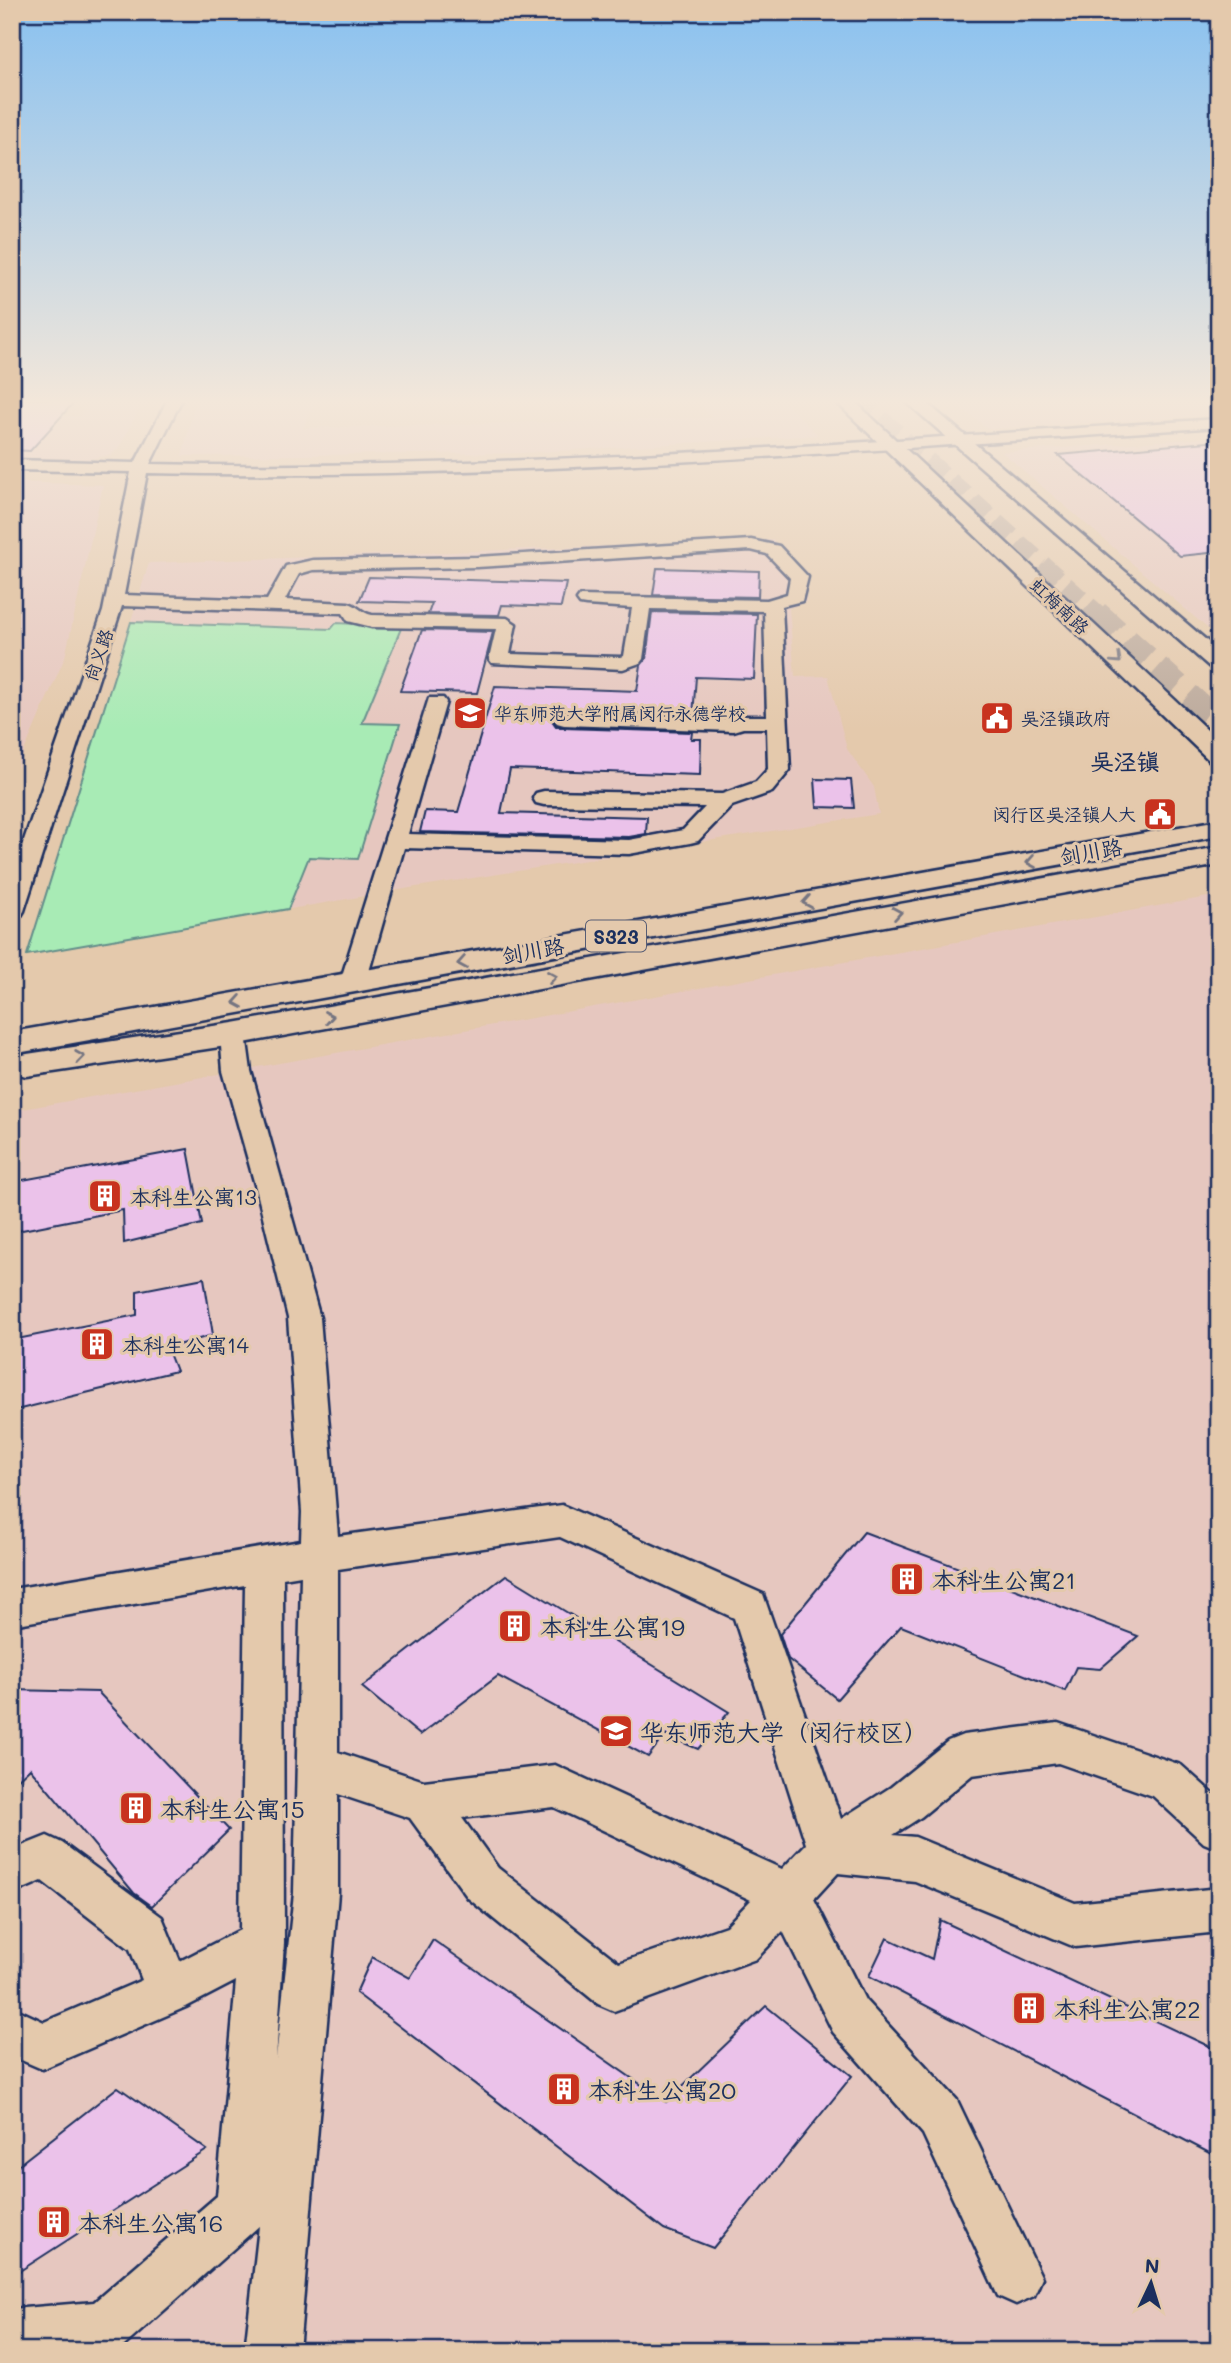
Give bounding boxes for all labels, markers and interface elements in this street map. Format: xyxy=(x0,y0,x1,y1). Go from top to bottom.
street label: 虹梅南路 xyxy=(1025,573,1095,639)
street label: 尚义路 xyxy=(78,626,118,684)
one-way arrow xyxy=(1109,651,1122,663)
school or university icon: 华东师范大学附属闵行永德学校 xyxy=(451,694,489,732)
public building icon: 吴泾镇政府 xyxy=(978,699,1016,737)
place label: 华东师范大学附属闵行永德学校 xyxy=(494,701,746,725)
place label: 吴泾镇政府 xyxy=(1021,706,1111,730)
district label: 吴泾镇 xyxy=(1091,746,1160,776)
public building icon: 闵行区吴泾镇人大 xyxy=(1141,795,1179,833)
place label: 闵行区吴泾镇人大 xyxy=(992,802,1136,826)
street label: 剑川路 xyxy=(1058,832,1124,870)
one-way arrow xyxy=(1025,854,1037,869)
one-way arrow xyxy=(801,894,813,909)
one-way arrow xyxy=(891,907,903,922)
road number: S323 xyxy=(586,920,646,952)
street label: 剑川路 xyxy=(500,931,566,969)
one-way arrow xyxy=(456,954,468,969)
one-way arrow xyxy=(546,970,558,985)
one-way arrow xyxy=(232,994,244,1009)
one-way arrow xyxy=(323,1010,335,1025)
one-way arrow xyxy=(74,1050,86,1065)
building icon: 本科生公寓13 xyxy=(86,1177,124,1215)
place label: 本科生公寓13 xyxy=(130,1183,257,1210)
building icon: 本科生公寓14 xyxy=(78,1325,116,1363)
place label: 本科生公寓14 xyxy=(122,1331,249,1358)
building icon: 本科生公寓21 xyxy=(888,1560,926,1598)
place label: 本科生公寓21 xyxy=(932,1564,1076,1595)
building icon: 本科生公寓19 xyxy=(496,1607,534,1645)
place label: 本科生公寓19 xyxy=(540,1611,685,1642)
school or university icon: 华东师范大学（闵行校区） xyxy=(597,1712,635,1750)
place label: 华东师范大学（闵行校区） xyxy=(640,1716,928,1747)
building icon: 本科生公寓15 xyxy=(117,1789,155,1827)
place label: 本科生公寓15 xyxy=(160,1793,305,1824)
building icon: 本科生公寓22 xyxy=(1010,1989,1048,2027)
place label: 本科生公寓22 xyxy=(1054,1993,1201,2024)
building icon: 本科生公寓20 xyxy=(545,2070,583,2108)
place label: 本科生公寓20 xyxy=(588,2074,736,2105)
building icon: 本科生公寓16 xyxy=(35,2203,73,2241)
place label: 本科生公寓16 xyxy=(78,2207,223,2238)
north arrow xyxy=(1116,2248,1186,2318)
text: N xyxy=(1144,2253,1160,2279)

